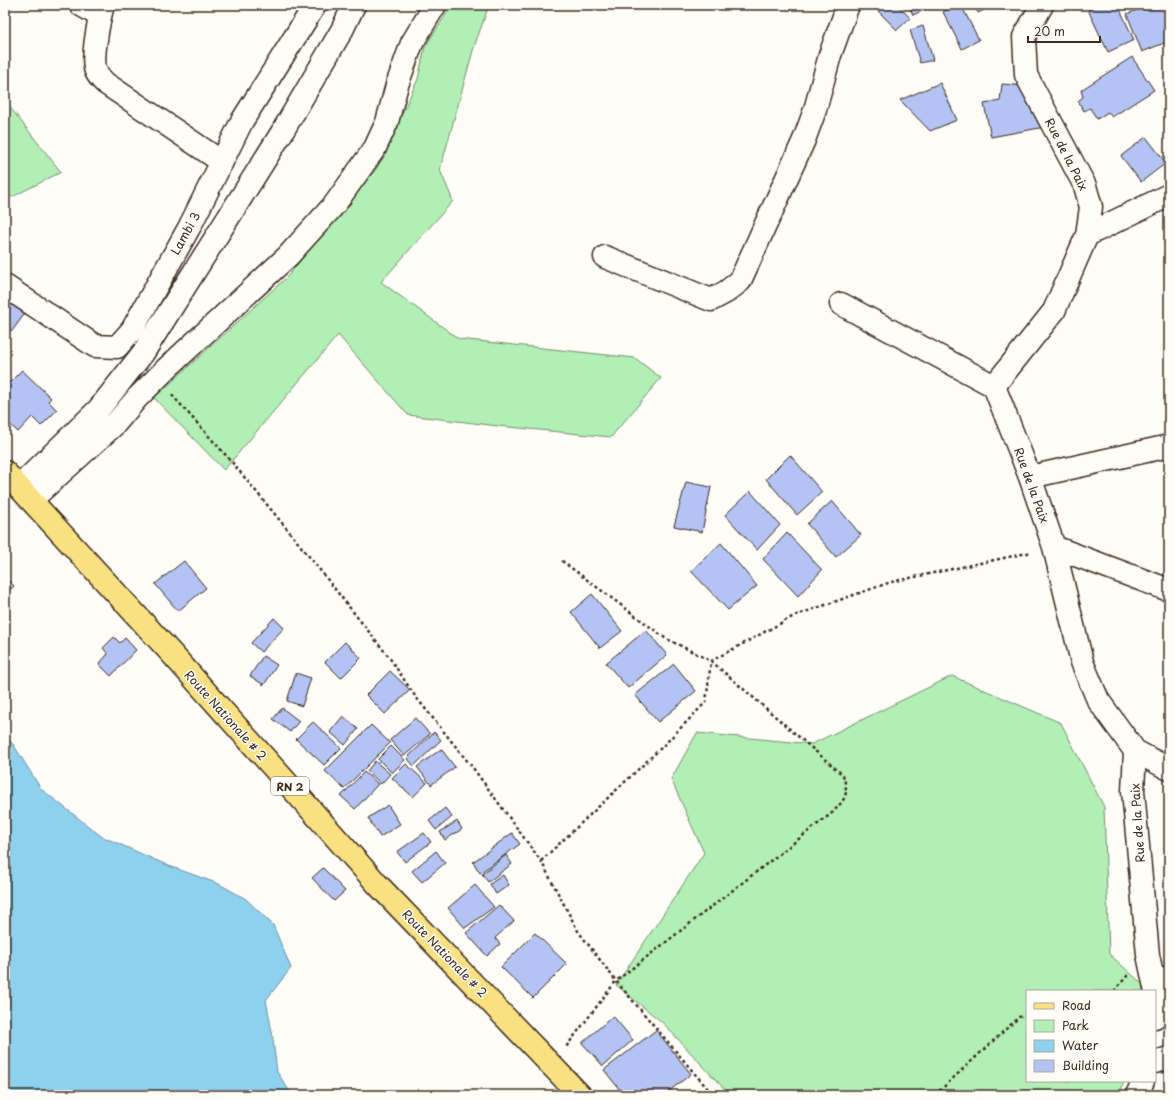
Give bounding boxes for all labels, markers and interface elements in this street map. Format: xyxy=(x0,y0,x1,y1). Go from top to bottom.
scale bar xyxy=(1028,18,1100,44)
text: 20 m xyxy=(1034,22,1065,40)
street label: Rue de la Paix xyxy=(1041,115,1093,193)
street label: Lambi 3 xyxy=(166,208,204,258)
street label: Rue de la Paix xyxy=(1010,445,1054,525)
street label: Route Nationale # 2 xyxy=(181,666,271,764)
road number: RN 2 xyxy=(271,777,309,795)
street label: Rue de la Paix xyxy=(1125,783,1149,863)
street label: Route Nationale # 2 xyxy=(398,905,492,1001)
legend xyxy=(1026,990,1156,1082)
text: Road xyxy=(1062,996,1091,1014)
text: Park xyxy=(1062,1016,1089,1034)
text: Water xyxy=(1062,1036,1099,1054)
text: Building xyxy=(1062,1056,1109,1074)

